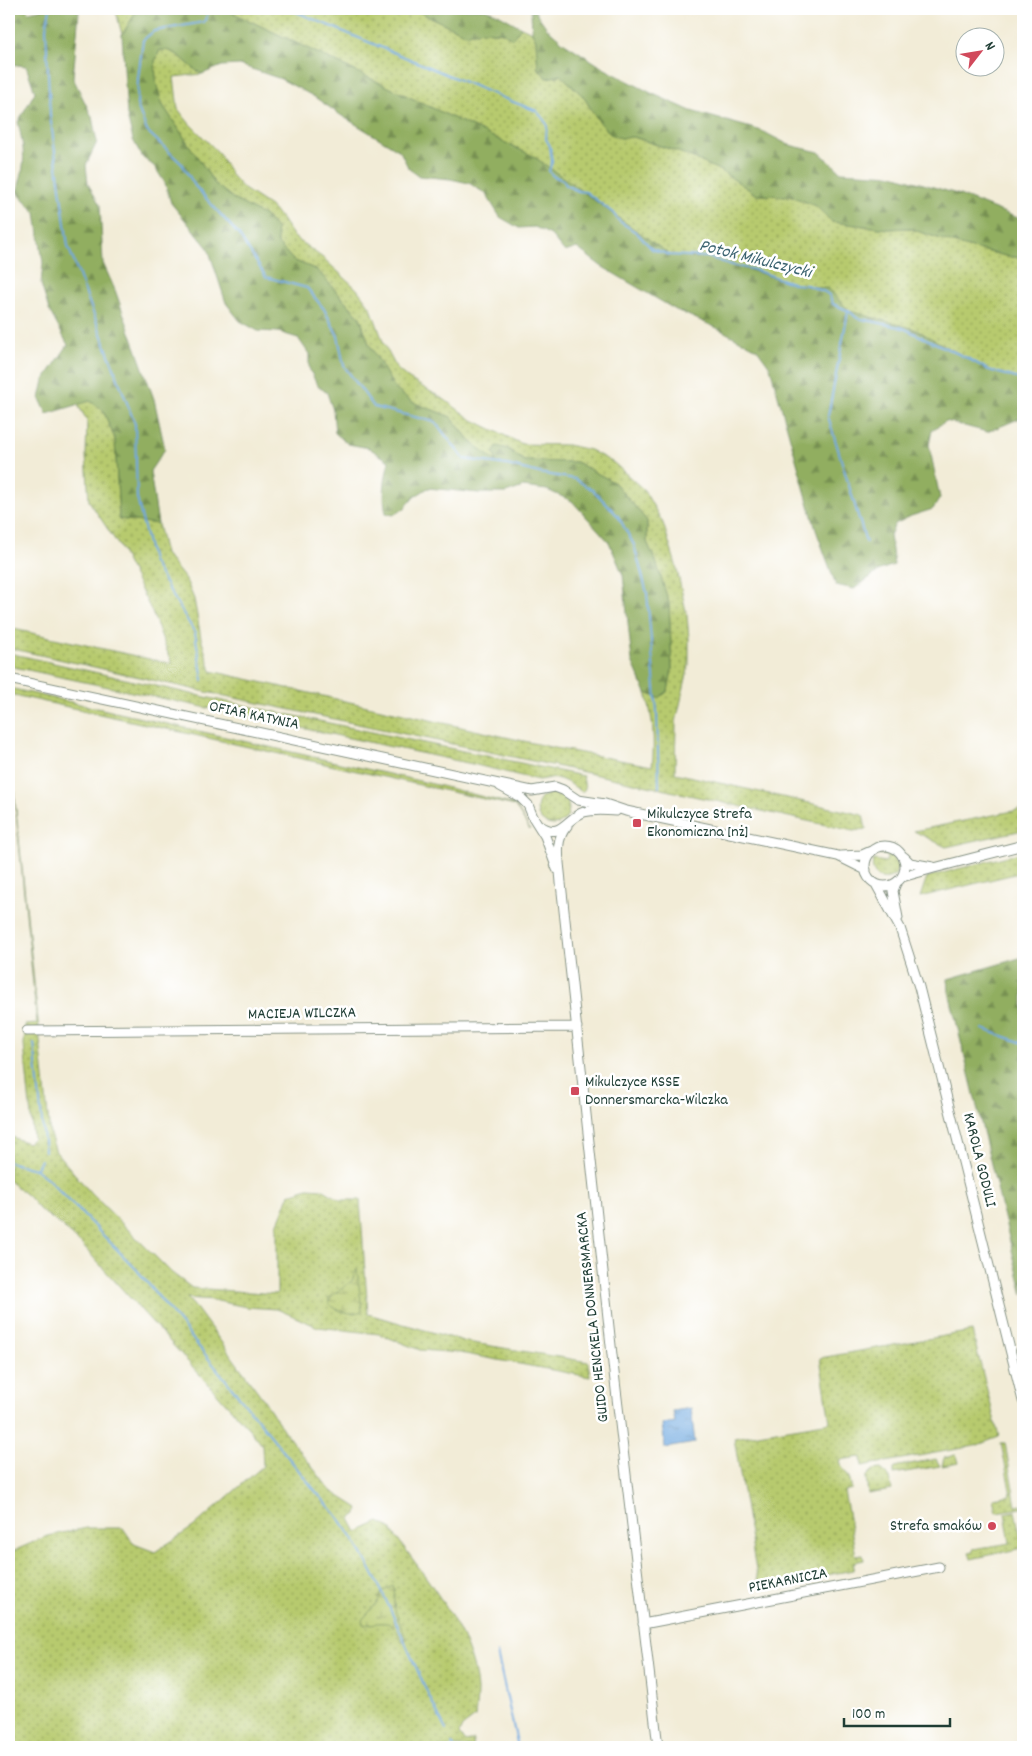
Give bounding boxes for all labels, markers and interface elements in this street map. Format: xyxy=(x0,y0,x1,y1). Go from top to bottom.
north arrow xyxy=(954,28,1004,78)
text: N xyxy=(979,38,1000,55)
water label: Potok Mikulczycki xyxy=(696,234,816,287)
street label: OFIAR KATYNIA xyxy=(207,695,301,737)
place label: Mikulczyce Strefa Ekonomiczna [nż] xyxy=(647,803,752,844)
marker: Mikulczyce Strefa Ekonomiczna [nż] xyxy=(631,817,643,829)
street label: MACIEJA WILCZKA xyxy=(248,1002,357,1026)
place label: Mikulczyce KSSE Donnersmarcka-Wilczka xyxy=(585,1071,728,1112)
marker: Mikulczyce KSSE Donnersmarcka-Wilczka xyxy=(569,1085,581,1097)
street label: KAROLA GODULI xyxy=(956,1110,1002,1210)
street label: GUIDO HENCKELA DONNERSMARCKA xyxy=(570,1210,616,1424)
place label: Strefa smaków xyxy=(890,1515,982,1538)
marker: Strefa smaków xyxy=(986,1520,998,1532)
street label: PIEKARNICZA xyxy=(747,1562,830,1600)
scale bar xyxy=(844,1696,951,1728)
text: 100 m xyxy=(852,1704,885,1726)

